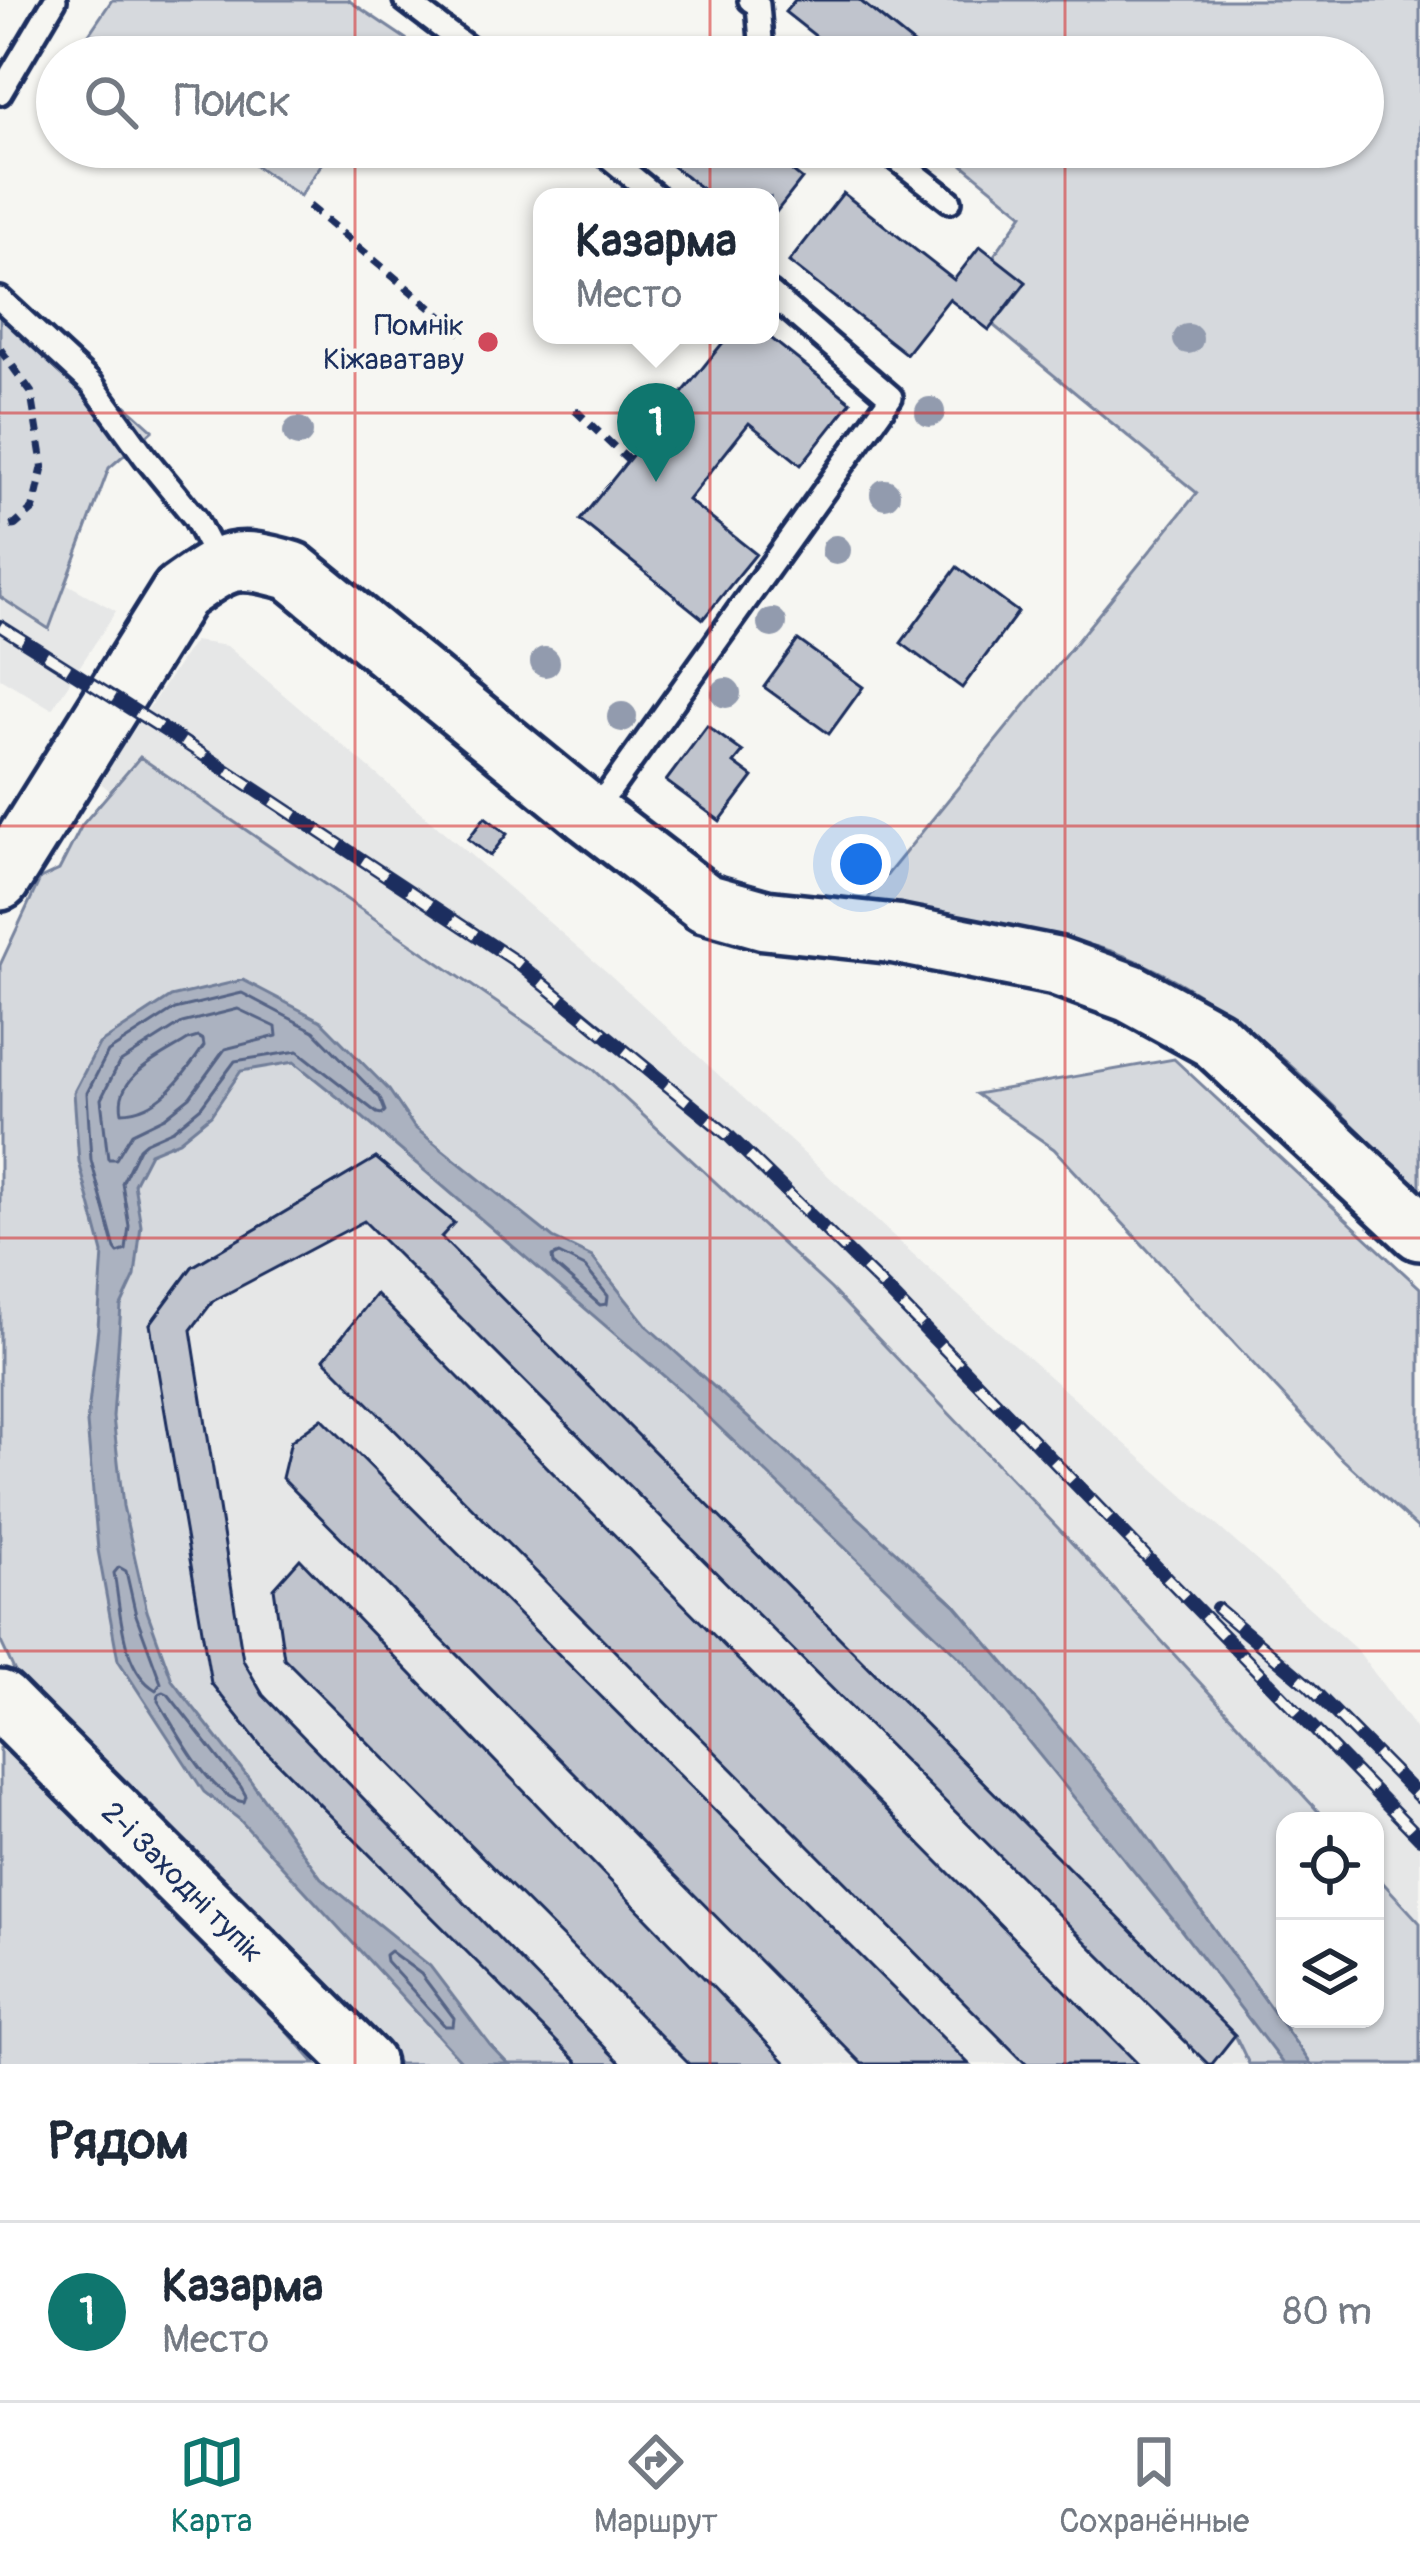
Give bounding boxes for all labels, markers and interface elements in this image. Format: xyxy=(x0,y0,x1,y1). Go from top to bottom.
search box xyxy=(36,36,1384,168)
icon: search xyxy=(78,69,144,135)
text: Поиск xyxy=(174,74,291,130)
popup xyxy=(533,188,779,344)
text: Казарма xyxy=(575,214,737,270)
text: Место xyxy=(575,270,682,319)
place label: Помнік Кіжаватаву xyxy=(323,307,464,378)
marker: Помнік Кіжаватаву xyxy=(475,329,501,355)
pin: 1 xyxy=(617,383,695,482)
your location xyxy=(831,834,891,894)
street label: 2-і Заходні тупік xyxy=(94,1794,271,1971)
map controls xyxy=(1276,1812,1384,2028)
button: locate xyxy=(1276,1812,1384,1920)
button: layers xyxy=(1276,1920,1384,2028)
text: Рядом xyxy=(48,2110,189,2174)
text: Казарма xyxy=(162,2259,323,2315)
text: 1 xyxy=(79,2287,95,2336)
text: 80 m xyxy=(1283,2287,1372,2336)
text: Место xyxy=(162,2315,269,2364)
tab: Карта xyxy=(171,2429,252,2542)
tab: Маршрут xyxy=(594,2429,718,2542)
tab: Сохранённые xyxy=(1059,2429,1249,2542)

